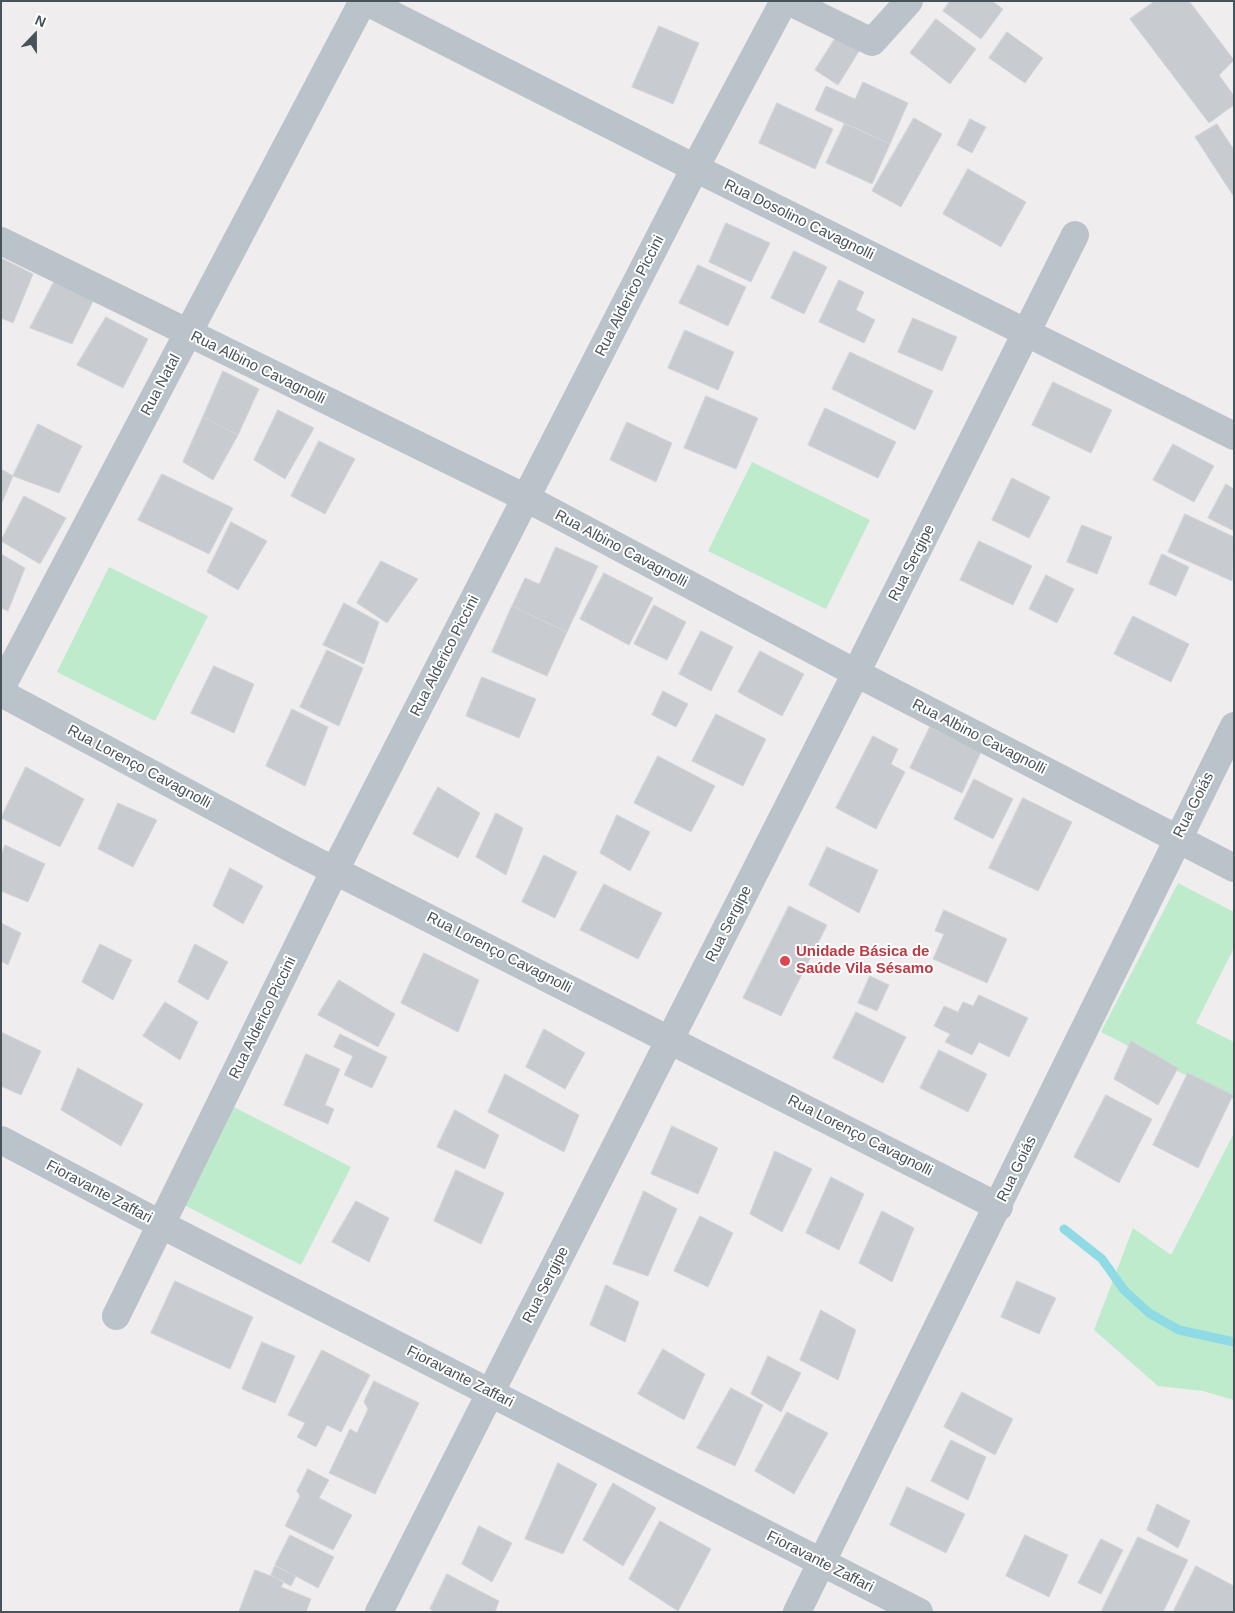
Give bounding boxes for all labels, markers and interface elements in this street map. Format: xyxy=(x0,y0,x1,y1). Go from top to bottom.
north arrow xyxy=(10,10,60,60)
text: N xyxy=(33,12,48,30)
street label: Rua Dosolino Cavagnolli xyxy=(721,176,877,264)
street label: Rua Alderico Piccini xyxy=(592,232,668,360)
street label: Rua Albino Cavagnolli xyxy=(188,328,328,408)
street label: Rua Natal xyxy=(137,351,185,419)
street label: Rua Albino Cavagnolli xyxy=(552,506,690,592)
street label: Rua Sergipe xyxy=(885,522,939,604)
street label: Rua Alderico Piccini xyxy=(407,592,483,720)
street label: Rua Albino Cavagnolli xyxy=(909,695,1049,779)
street label: Rua Lorenço Cavagnolli xyxy=(64,721,214,813)
street label: Rua Goiás xyxy=(1170,769,1218,841)
street label: Rua Sergipe xyxy=(702,883,756,965)
street label: Rua Lorenço Cavagnolli xyxy=(424,909,574,997)
place label: Unidade Básica de Saúde Vila Sésamo xyxy=(796,943,933,978)
street label: Rua Alderico Piccini xyxy=(226,954,300,1082)
marker: Unidade Básica de Saúde Vila Sésamo xyxy=(778,954,792,968)
street label: Rua Lorenço Cavagnolli xyxy=(785,1092,935,1180)
street label: Rua Goiás xyxy=(993,1133,1041,1205)
street label: Fioravante Zaffari xyxy=(43,1157,155,1227)
street label: Rua Sergipe xyxy=(519,1244,573,1326)
street label: Fioravante Zaffari xyxy=(404,1342,516,1412)
street label: Fioravante Zaffari xyxy=(764,1527,876,1597)

